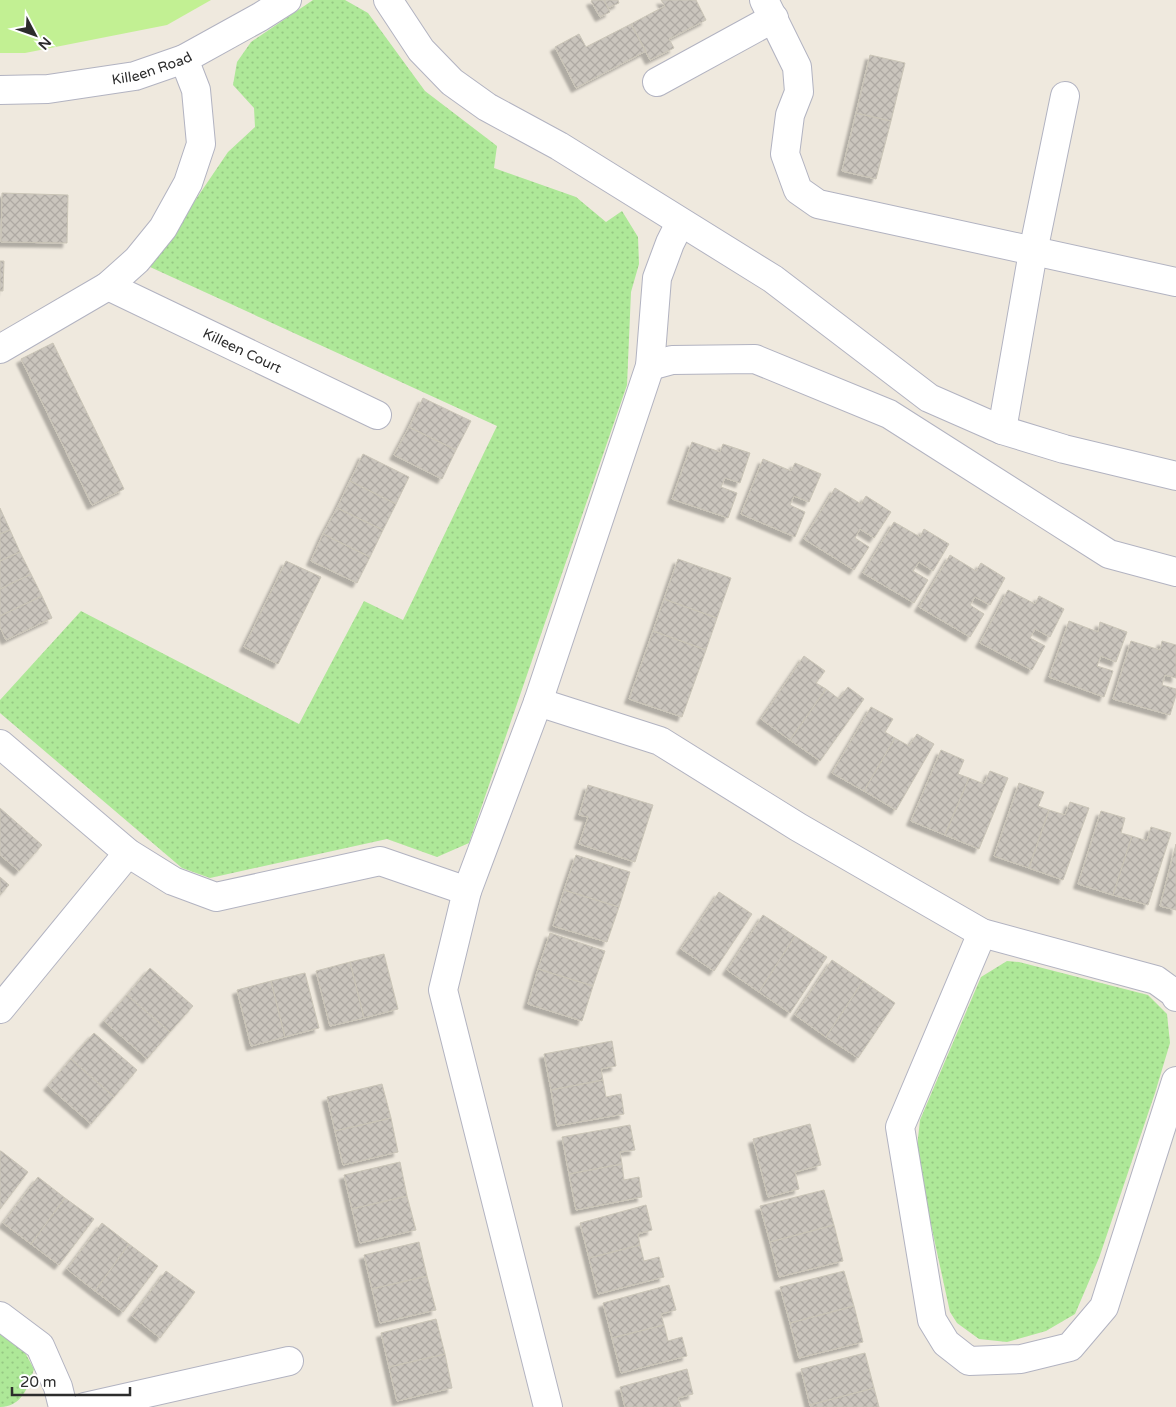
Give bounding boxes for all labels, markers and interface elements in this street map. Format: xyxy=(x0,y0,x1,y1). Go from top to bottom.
north arrow xyxy=(10,10,60,60)
text: N xyxy=(34,33,55,53)
street label: Killeen Road xyxy=(110,48,195,88)
street label: Killeen Court xyxy=(200,324,285,377)
scale bar xyxy=(12,1364,130,1396)
text: 20 m xyxy=(20,1373,57,1391)

